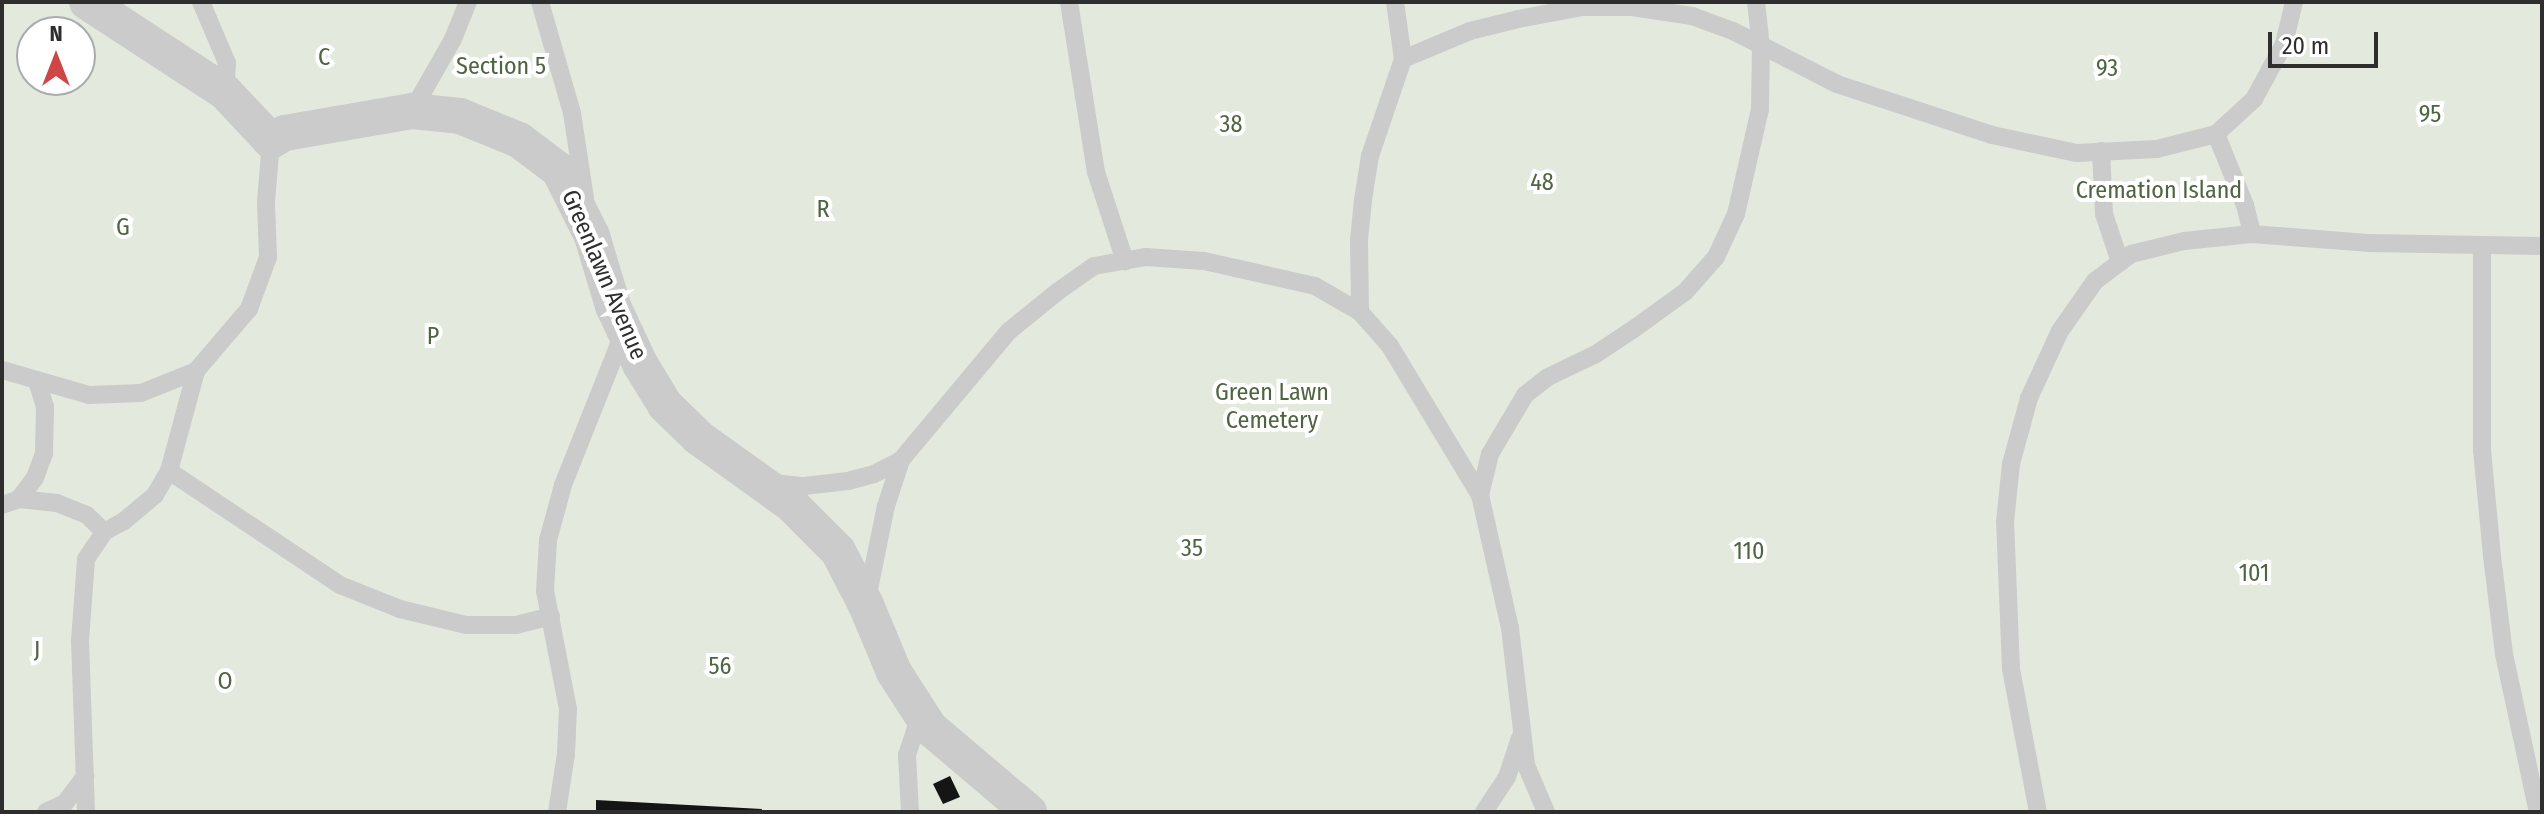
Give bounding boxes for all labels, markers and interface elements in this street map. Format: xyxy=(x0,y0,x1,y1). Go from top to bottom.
north arrow xyxy=(16,16,96,96)
scale bar xyxy=(2272,16,2382,66)
text: N xyxy=(49,20,63,47)
text: 20 m xyxy=(2282,32,2329,60)
park label: C xyxy=(318,44,330,72)
park label: Section 5 xyxy=(456,53,546,81)
park label: 93 xyxy=(2096,55,2118,83)
park label: 95 xyxy=(2419,101,2441,129)
park label: 38 xyxy=(1220,111,1242,139)
park label: 48 xyxy=(1530,169,1554,197)
park label: Cremation Island xyxy=(2076,177,2242,205)
street label: Greenlawn Avenue xyxy=(555,186,653,364)
park label: R xyxy=(816,196,830,224)
park label: G xyxy=(116,214,130,242)
park label: P xyxy=(427,323,439,351)
park label: Green Lawn Cemetery xyxy=(1215,379,1329,435)
park label: 35 xyxy=(1181,535,1203,563)
park label: 110 xyxy=(1734,538,1764,566)
park label: 101 xyxy=(2239,560,2269,588)
park label: J xyxy=(34,637,40,665)
park label: 56 xyxy=(709,653,731,681)
park label: O xyxy=(217,668,233,696)

